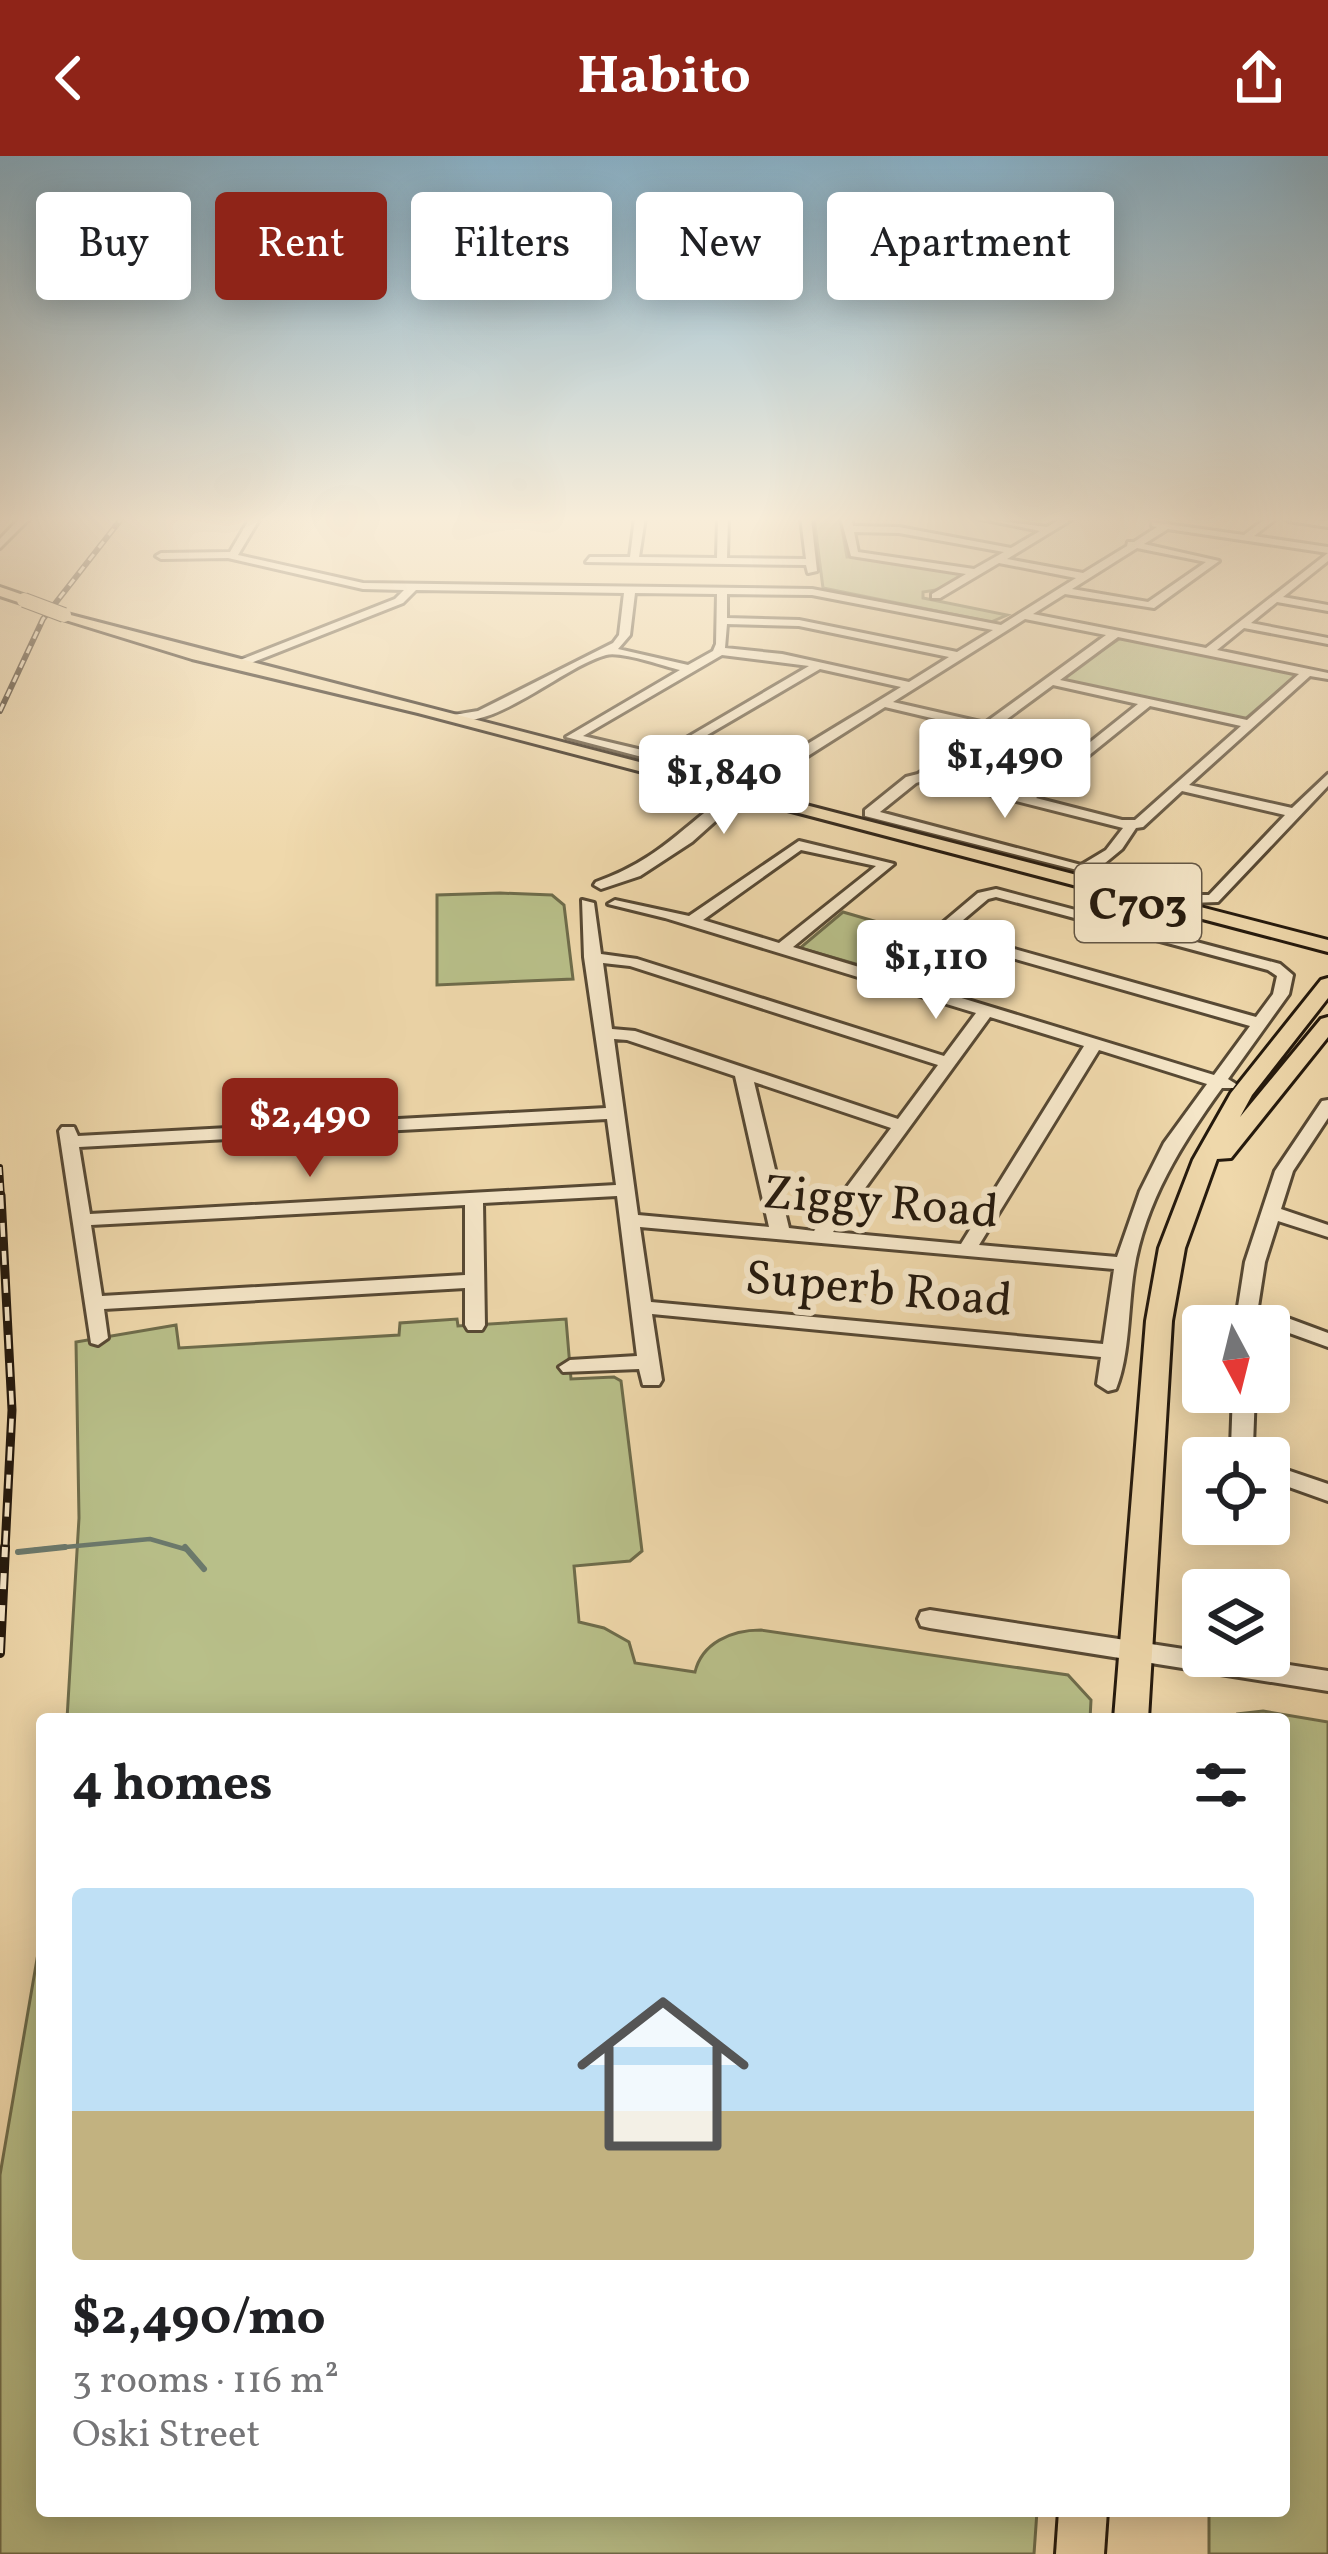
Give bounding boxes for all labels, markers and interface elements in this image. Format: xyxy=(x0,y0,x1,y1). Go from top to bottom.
text: Habito xyxy=(577,41,751,116)
icon: back xyxy=(36,45,102,111)
icon: share xyxy=(1226,45,1292,111)
chip: Buy xyxy=(36,192,191,300)
chip: Rent xyxy=(215,192,387,300)
chip: Filters xyxy=(411,192,612,300)
chip: New xyxy=(636,192,803,300)
chip: Apartment xyxy=(827,192,1114,300)
pin: $1,490 xyxy=(907,719,1103,821)
text: $1,490 xyxy=(946,731,1064,785)
pin: $1,840 xyxy=(626,735,822,837)
text: $1,840 xyxy=(666,747,782,801)
road number: C703 xyxy=(1075,864,1201,942)
pin: $1,110 xyxy=(838,920,1034,1022)
text: $1,110 xyxy=(884,932,988,986)
pin: $2,490 xyxy=(212,1078,408,1180)
text: $2,490 xyxy=(249,1090,371,1144)
street label: Ziggy Road xyxy=(760,1161,1001,1248)
street label: Superb Road xyxy=(742,1246,1015,1337)
north arrow xyxy=(1182,1305,1290,1413)
map controls xyxy=(1182,1305,1290,1677)
button: locate xyxy=(1182,1437,1290,1545)
button: layers xyxy=(1182,1569,1290,1677)
text: 4 homes xyxy=(72,1750,273,1821)
icon: filters xyxy=(1188,1752,1254,1818)
icon: home xyxy=(555,1966,771,2182)
text: $2,490/mo xyxy=(72,2284,326,2355)
text: 3 rooms · 116 m² xyxy=(72,2355,339,2409)
text: Oski Street xyxy=(72,2409,260,2463)

